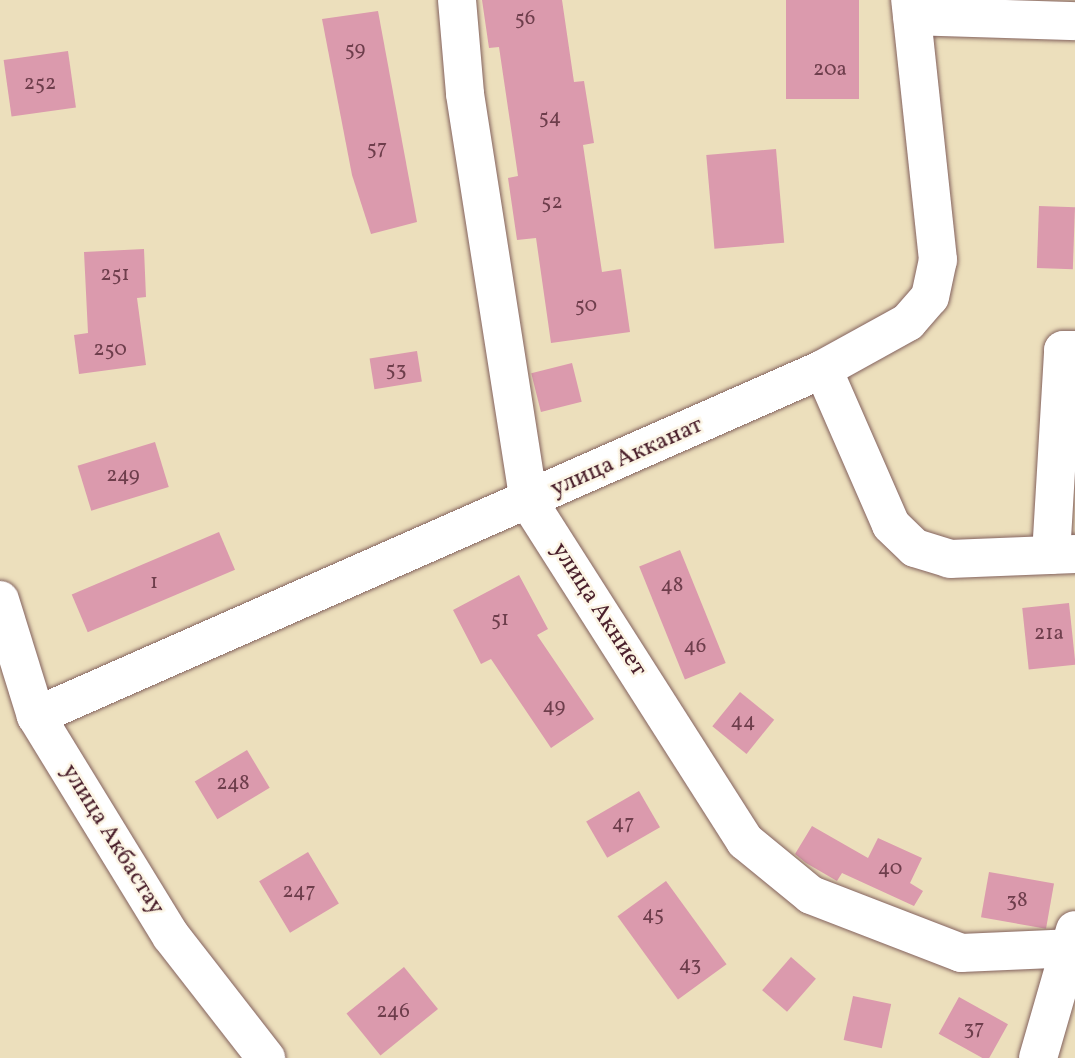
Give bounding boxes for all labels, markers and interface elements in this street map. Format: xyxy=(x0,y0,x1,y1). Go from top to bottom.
house number: 56 xyxy=(515,6,535,32)
house number: 59 xyxy=(345,37,365,63)
house number: 20а xyxy=(813,57,847,83)
house number: 252 xyxy=(24,71,56,97)
house number: 54 xyxy=(539,105,561,131)
house number: 57 xyxy=(367,136,387,162)
house number: 52 xyxy=(541,190,563,216)
house number: 251 xyxy=(100,262,130,288)
house number: 50 xyxy=(575,293,597,319)
house number: 250 xyxy=(93,337,127,363)
house number: 53 xyxy=(386,357,406,383)
street label: улица Акканат xyxy=(546,412,708,504)
house number: 249 xyxy=(106,463,140,489)
street label: улица Акниет xyxy=(544,538,652,682)
house number: 1 xyxy=(150,570,158,596)
house number: 48 xyxy=(661,573,683,599)
house number: 51 xyxy=(491,607,509,633)
house number: 21а xyxy=(1034,621,1064,647)
house number: 46 xyxy=(684,634,706,660)
house number: 49 xyxy=(543,694,565,720)
house number: 44 xyxy=(730,709,756,735)
street label: улица Акбастау xyxy=(54,759,170,921)
house number: 248 xyxy=(216,771,250,797)
house number: 47 xyxy=(612,811,634,837)
house number: 40 xyxy=(878,856,902,882)
house number: 247 xyxy=(282,879,316,905)
house number: 38 xyxy=(1006,888,1028,914)
house number: 45 xyxy=(642,902,664,928)
house number: 43 xyxy=(679,952,701,978)
house number: 246 xyxy=(376,999,410,1025)
house number: 37 xyxy=(964,1016,984,1042)

